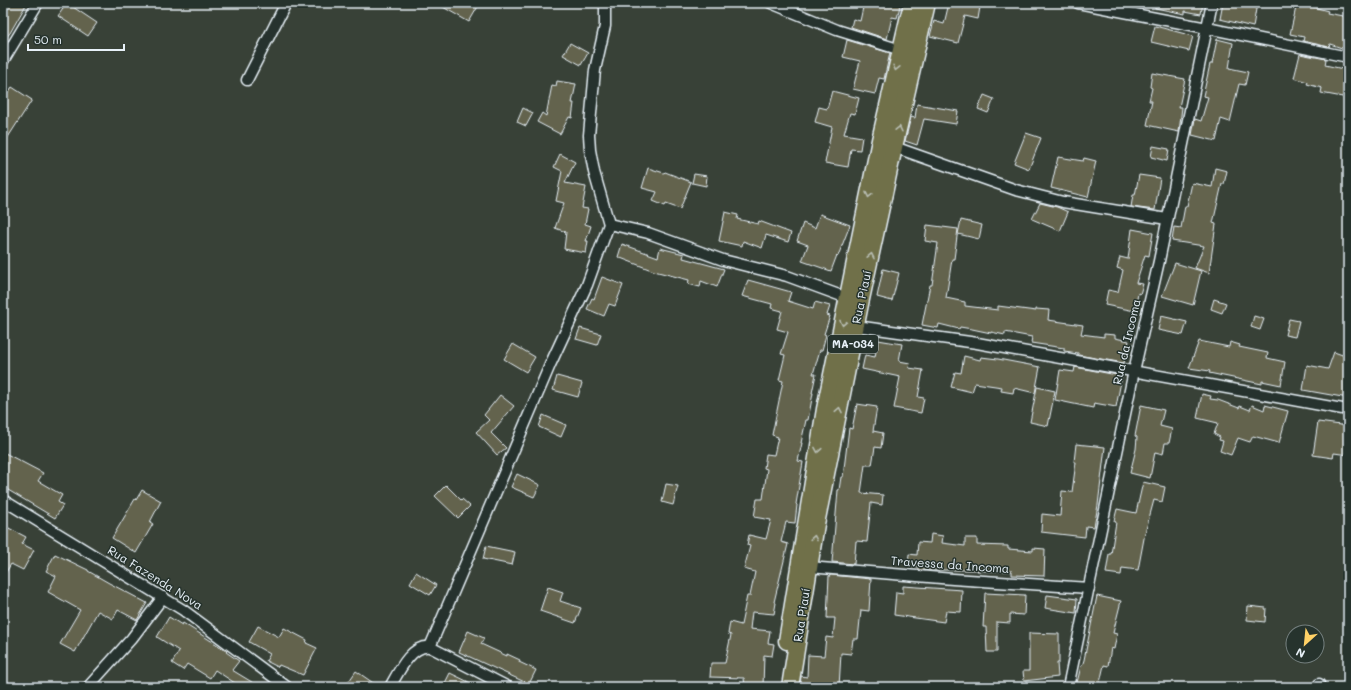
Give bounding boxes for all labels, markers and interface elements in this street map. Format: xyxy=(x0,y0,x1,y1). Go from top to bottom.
scale bar xyxy=(28,26,124,52)
text: 50 m xyxy=(34,31,62,47)
one-way arrow xyxy=(893,65,901,71)
one-way arrow xyxy=(894,125,902,132)
one-way arrow xyxy=(865,192,873,198)
one-way arrow xyxy=(866,252,874,259)
street label: Rua Piauí xyxy=(848,268,875,325)
street label: Rua da Incoma xyxy=(1108,297,1144,386)
one-way arrow xyxy=(839,319,847,326)
road number: MA-034 xyxy=(828,335,878,353)
one-way arrow xyxy=(835,407,843,414)
one-way arrow xyxy=(814,447,823,453)
one-way arrow xyxy=(809,535,818,541)
street label: Rua Fazenda Nova xyxy=(105,541,206,613)
street label: Travessa da Incoma xyxy=(890,552,1010,576)
street label: Rua Piauí xyxy=(789,587,813,643)
north arrow xyxy=(1285,624,1325,664)
text: N xyxy=(1293,645,1307,662)

